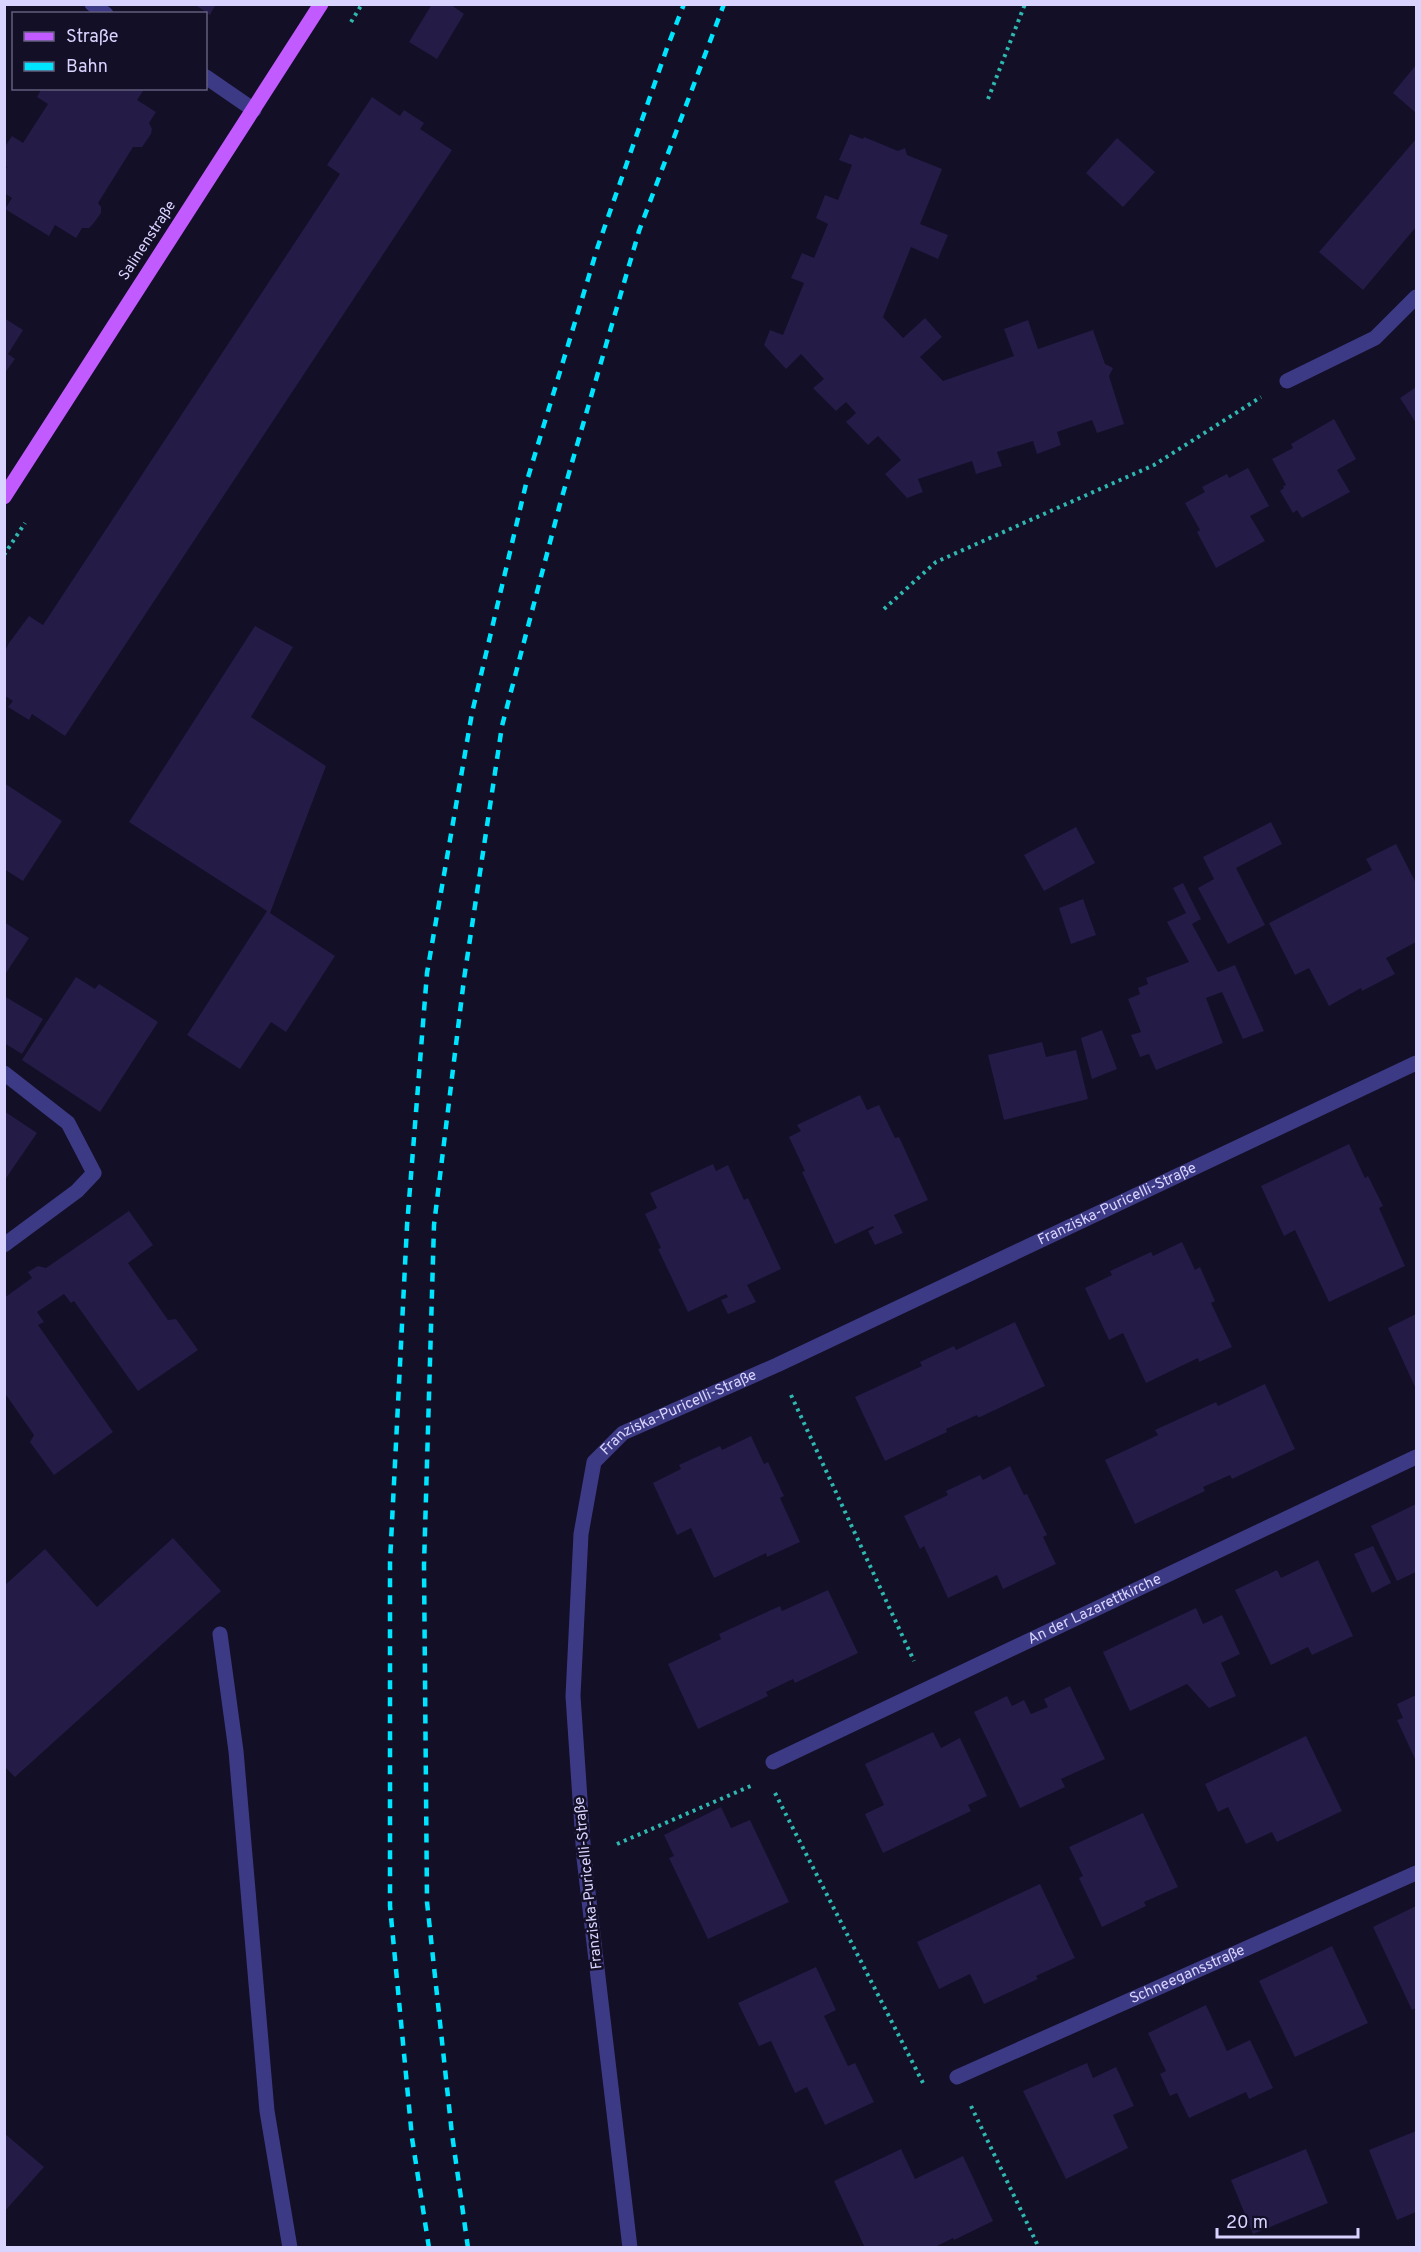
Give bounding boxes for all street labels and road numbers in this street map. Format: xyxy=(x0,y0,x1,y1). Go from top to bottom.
street label: Salinenstraße xyxy=(115,197,181,285)
street label: Franziska-Puricelli-Straße xyxy=(1035,1159,1200,1250)
street label: Franziska-Puricelli-Straße xyxy=(596,1366,760,1460)
street label: An der Lazarettkirche xyxy=(1025,1570,1165,1649)
street label: Franziska-Puricelli-Straße xyxy=(570,1796,608,1970)
street label: Schneegansstraße xyxy=(1127,1941,1248,2009)

